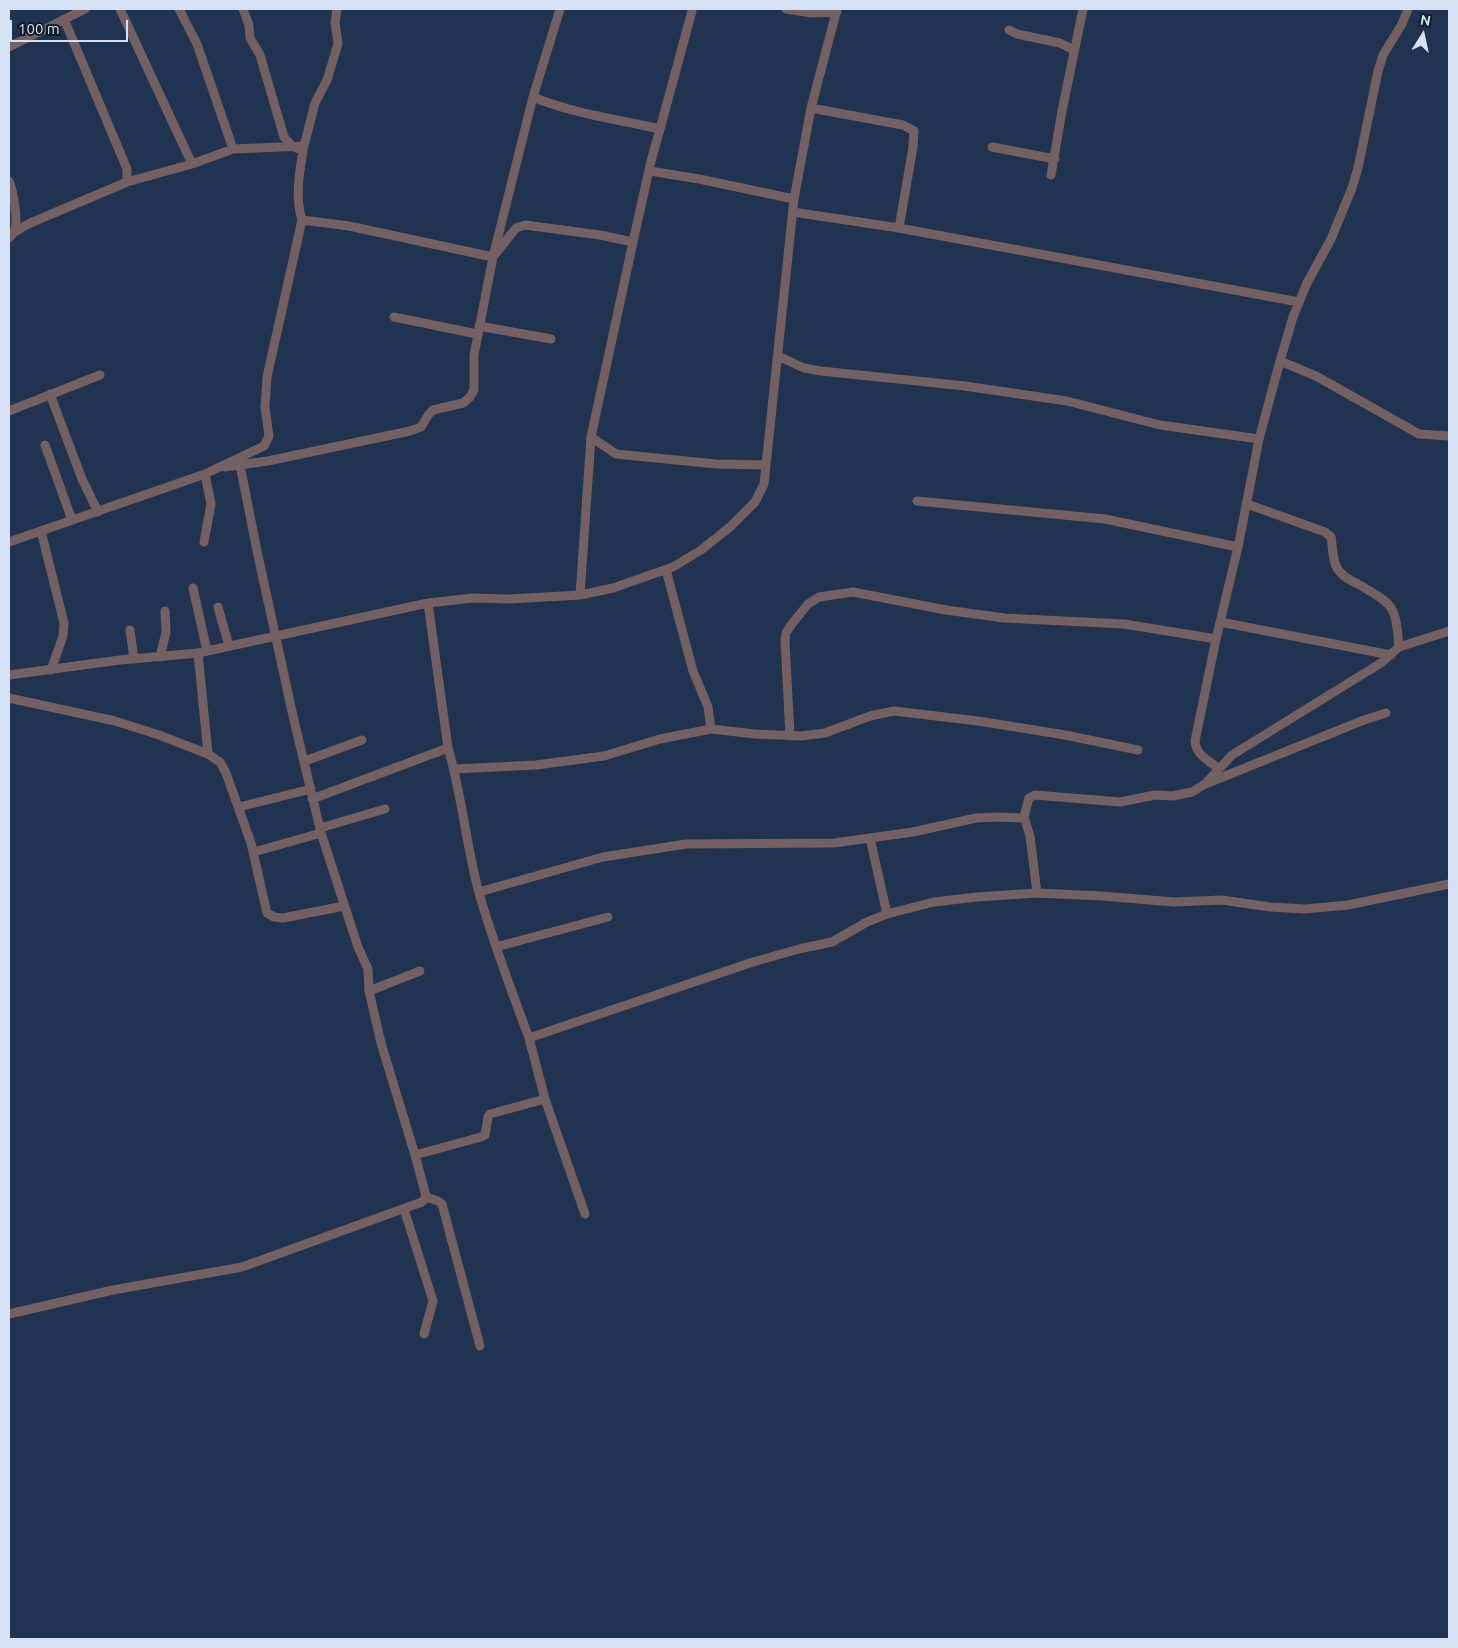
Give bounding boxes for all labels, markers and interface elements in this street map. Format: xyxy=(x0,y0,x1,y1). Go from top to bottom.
scale bar xyxy=(12,10,130,42)
north arrow xyxy=(1398,10,1448,60)
text: N xyxy=(1419,11,1432,29)
text: 100 m xyxy=(18,20,60,37)

